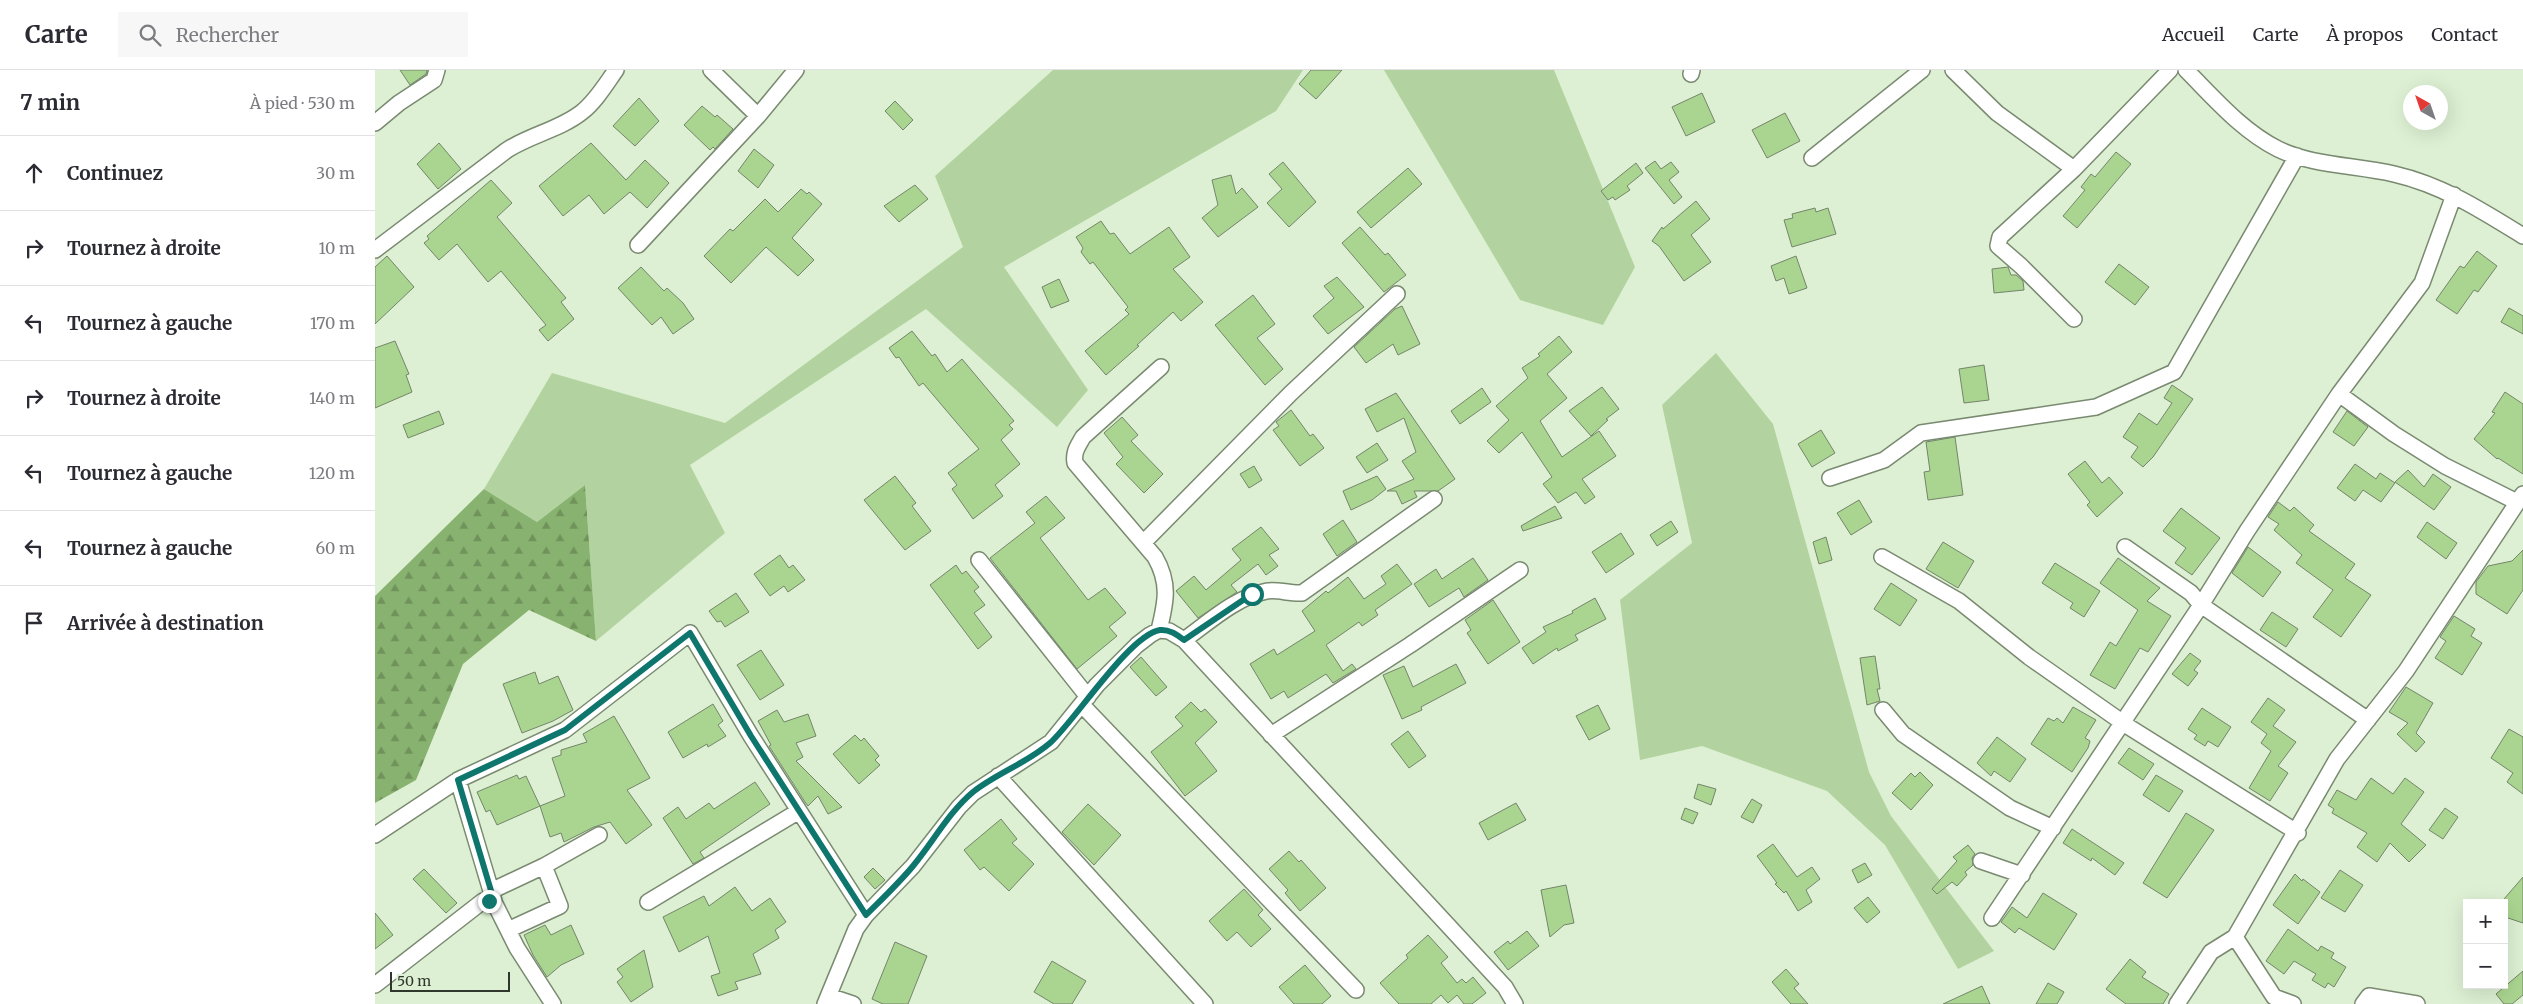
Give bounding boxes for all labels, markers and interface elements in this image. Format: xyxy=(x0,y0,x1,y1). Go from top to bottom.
search box xyxy=(118,12,468,57)
text: Carte xyxy=(25,19,88,50)
icon: search xyxy=(136,21,164,49)
text: Rechercher xyxy=(176,23,279,47)
text: Accueil xyxy=(2162,23,2225,46)
text: Carte xyxy=(2253,23,2298,46)
text: À propos xyxy=(2326,23,2403,46)
text: Contact xyxy=(2431,23,2498,46)
north arrow xyxy=(2403,85,2448,130)
text: 7 min xyxy=(20,89,80,116)
text: À pied · 530 m xyxy=(250,93,355,113)
icon: ahead xyxy=(20,159,48,187)
text: Continuez xyxy=(67,161,163,185)
text: 30 m xyxy=(316,163,355,183)
icon: right xyxy=(20,234,48,262)
text: Tournez à droite xyxy=(67,236,221,260)
text: 10 m xyxy=(318,238,355,258)
icon: left xyxy=(20,309,48,337)
text: Tournez à gauche xyxy=(67,311,232,335)
text: 170 m xyxy=(310,313,355,333)
icon: right xyxy=(20,384,48,412)
text: Tournez à droite xyxy=(67,386,221,410)
text: 140 m xyxy=(309,388,355,408)
icon: left xyxy=(20,459,48,487)
text: Tournez à gauche xyxy=(67,461,232,485)
text: 120 m xyxy=(309,463,355,483)
icon: left xyxy=(20,534,48,562)
text: Tournez à gauche xyxy=(67,536,232,560)
text: 60 m xyxy=(315,538,355,558)
route start xyxy=(1241,583,1264,606)
icon: arrive xyxy=(20,609,48,637)
text: Arrivée à destination xyxy=(67,611,264,635)
route end xyxy=(478,890,501,913)
map controls xyxy=(2463,899,2508,989)
button: + xyxy=(2463,899,2508,944)
button: − xyxy=(2463,944,2508,989)
scale bar xyxy=(390,969,510,992)
text: 50 m xyxy=(397,972,431,990)

